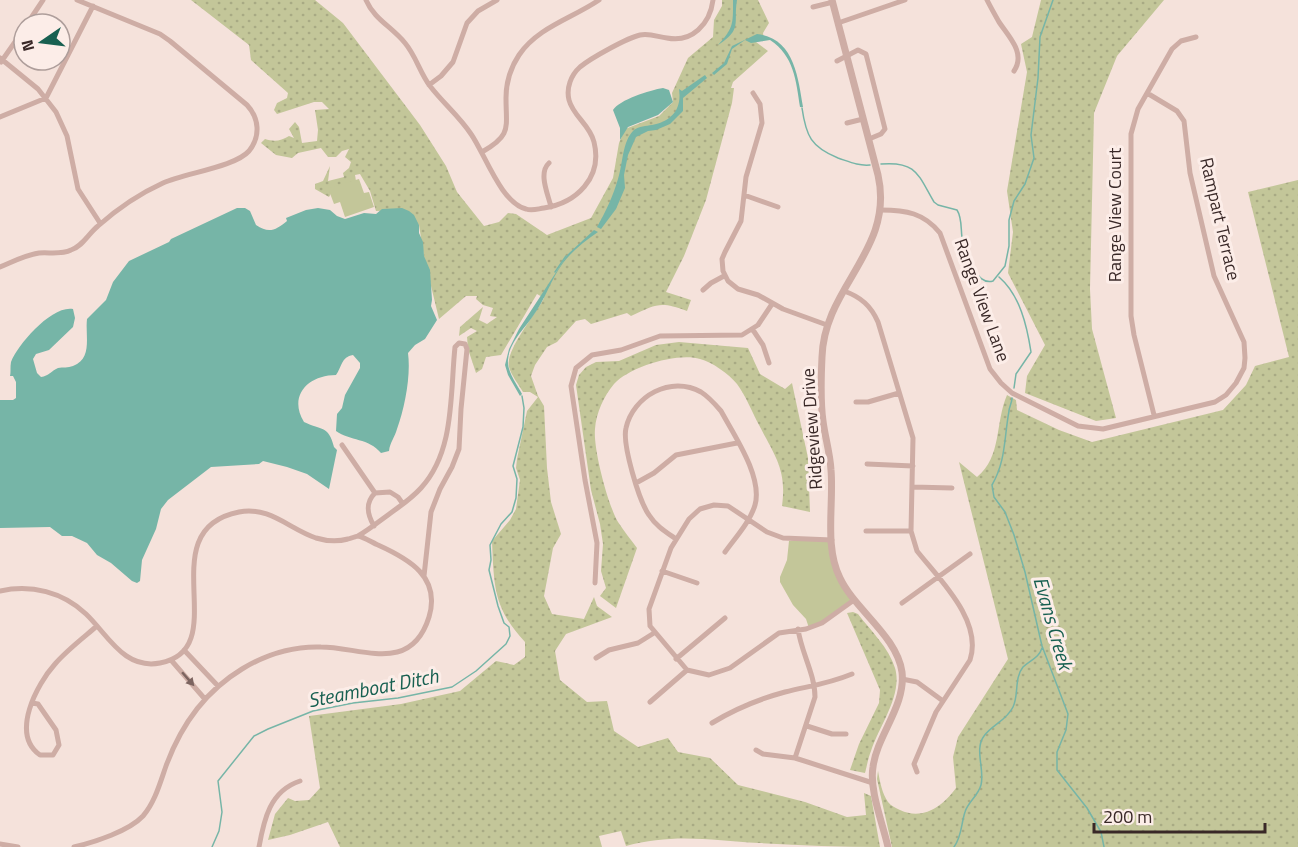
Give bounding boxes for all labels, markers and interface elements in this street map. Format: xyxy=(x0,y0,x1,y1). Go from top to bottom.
north arrow xyxy=(12,12,72,72)
text: N xyxy=(14,37,40,54)
street label: Range View Court xyxy=(1101,147,1128,282)
street label: Rampart Terrace xyxy=(1193,155,1248,283)
street label: Range View Lane xyxy=(948,234,1017,365)
street label: Ridgeview Drive xyxy=(794,368,829,491)
water label: Evans Creek xyxy=(1025,573,1082,675)
water label: Steamboat Ditch xyxy=(305,659,442,715)
one-way arrow xyxy=(181,671,194,687)
scale bar xyxy=(1094,796,1265,834)
text: 200 m xyxy=(1103,803,1152,830)

